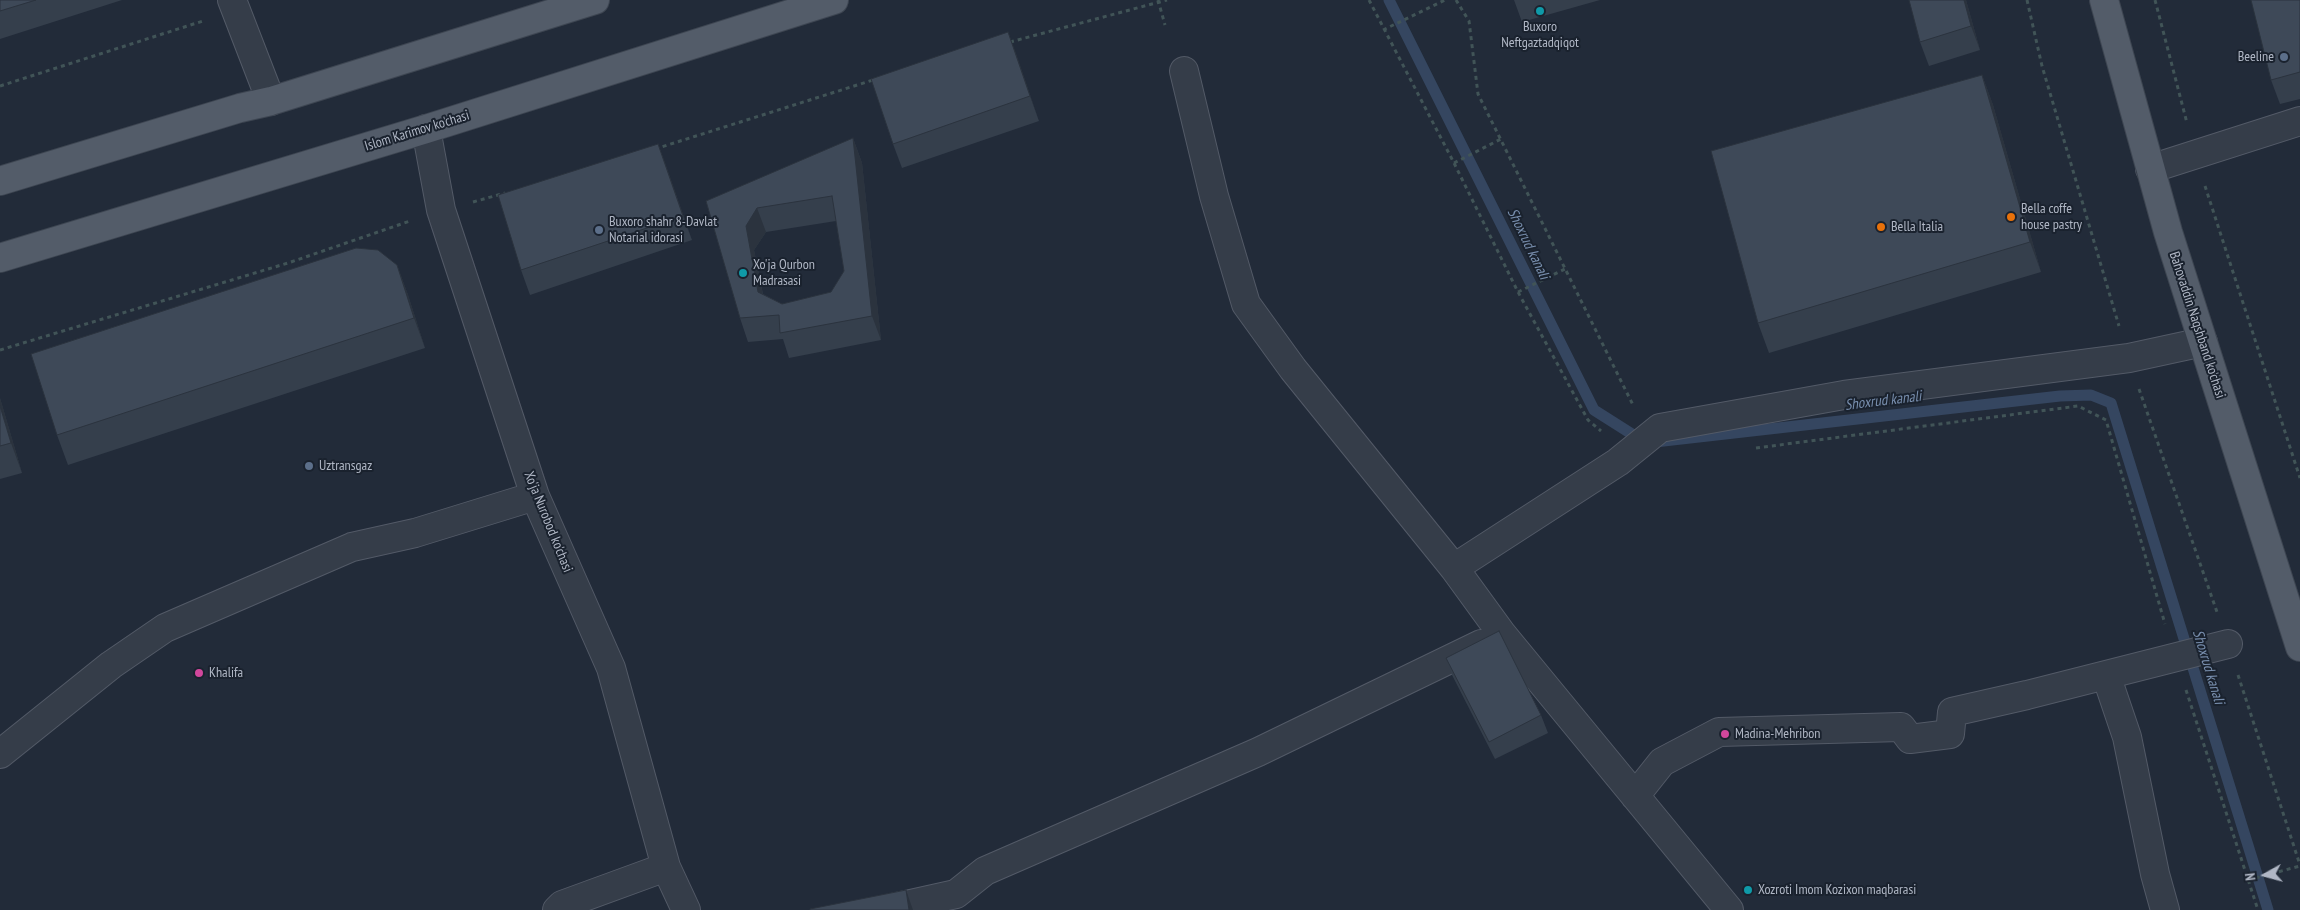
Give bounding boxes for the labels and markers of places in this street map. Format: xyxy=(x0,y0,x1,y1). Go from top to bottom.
marker: Buxoro Neftgaztadqiqot xyxy=(1534,5,1546,17)
place label: Buxoro Neftgaztadqiqot xyxy=(1501,19,1579,52)
place label: Beeline xyxy=(2238,49,2274,65)
marker: Beeline xyxy=(2278,51,2290,63)
place label: Bella coffe house pastry xyxy=(2021,201,2082,233)
marker: Bella coffe house pastry xyxy=(2005,211,2017,223)
place label: Buxoro shahr 8-Davlat Notarial idorasi xyxy=(609,214,717,246)
place label: Bella Italia xyxy=(1891,219,1943,235)
marker: Bella Italia xyxy=(1875,221,1887,233)
marker: Buxoro shahr 8-Davlat Notarial idorasi xyxy=(593,224,605,236)
place label: Xo'ja Qurbon Madrasasi xyxy=(753,257,815,290)
marker: Xo'ja Qurbon Madrasasi xyxy=(737,267,749,279)
place label: Uztransgaz xyxy=(319,458,372,474)
marker: Uztransgaz xyxy=(303,460,315,472)
place label: Khalifa xyxy=(209,665,243,681)
marker: Khalifa xyxy=(193,667,205,679)
place label: Madina-Mehribon xyxy=(1735,726,1820,742)
marker: Madina-Mehribon xyxy=(1719,728,1731,740)
place label: Xozroti Imom Kozixon maqbarasi xyxy=(1758,882,1916,898)
marker: Xozroti Imom Kozixon maqbarasi xyxy=(1742,884,1754,896)

